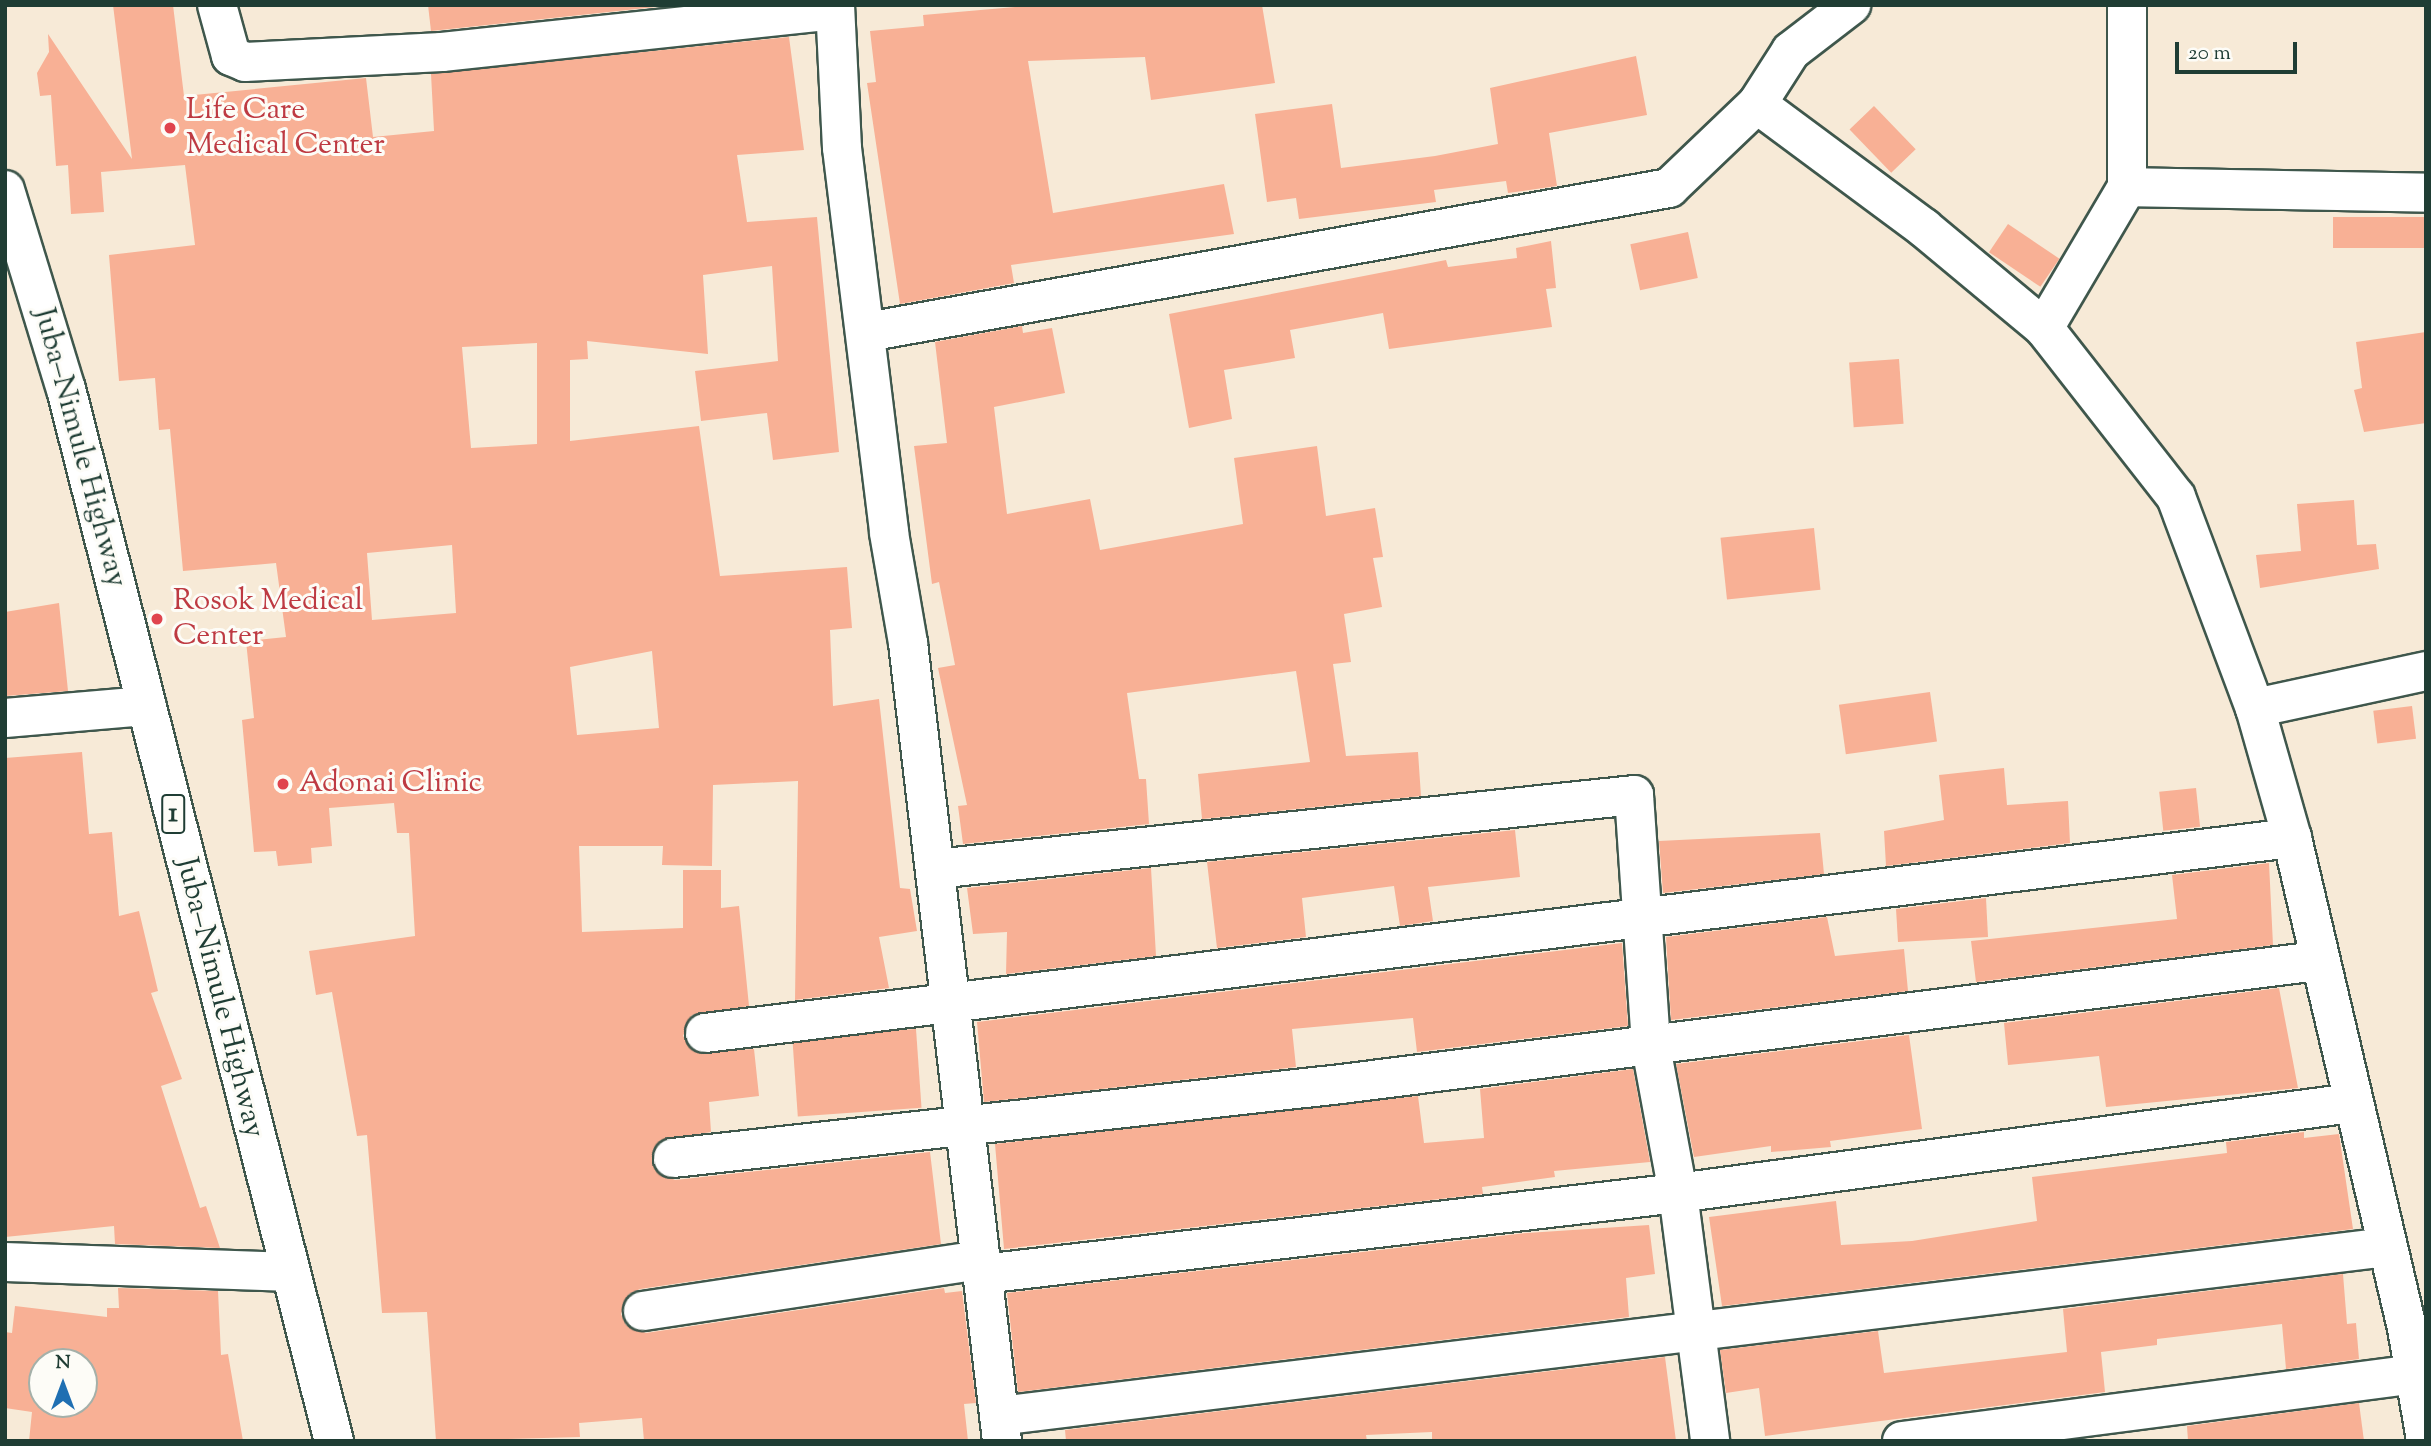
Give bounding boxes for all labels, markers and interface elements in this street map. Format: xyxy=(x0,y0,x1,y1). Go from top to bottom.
scale bar xyxy=(2179,28,2302,72)
text: 20 m xyxy=(2188,39,2231,69)
place label: Life Care Medical Center xyxy=(186,93,385,164)
marker: Life Care Medical Center xyxy=(160,118,180,138)
street label: Juba–Nimule Highway xyxy=(24,305,134,591)
place label: Rosok Medical Center xyxy=(173,584,363,654)
marker: Rosok Medical Center xyxy=(147,609,167,629)
place label: Adonai Clinic xyxy=(299,766,482,802)
marker: Adonai Clinic xyxy=(273,774,293,794)
road number: 1 xyxy=(161,790,185,838)
street label: Juba–Nimule Highway xyxy=(167,854,271,1142)
north arrow xyxy=(28,1348,98,1418)
text: N xyxy=(55,1350,71,1377)

